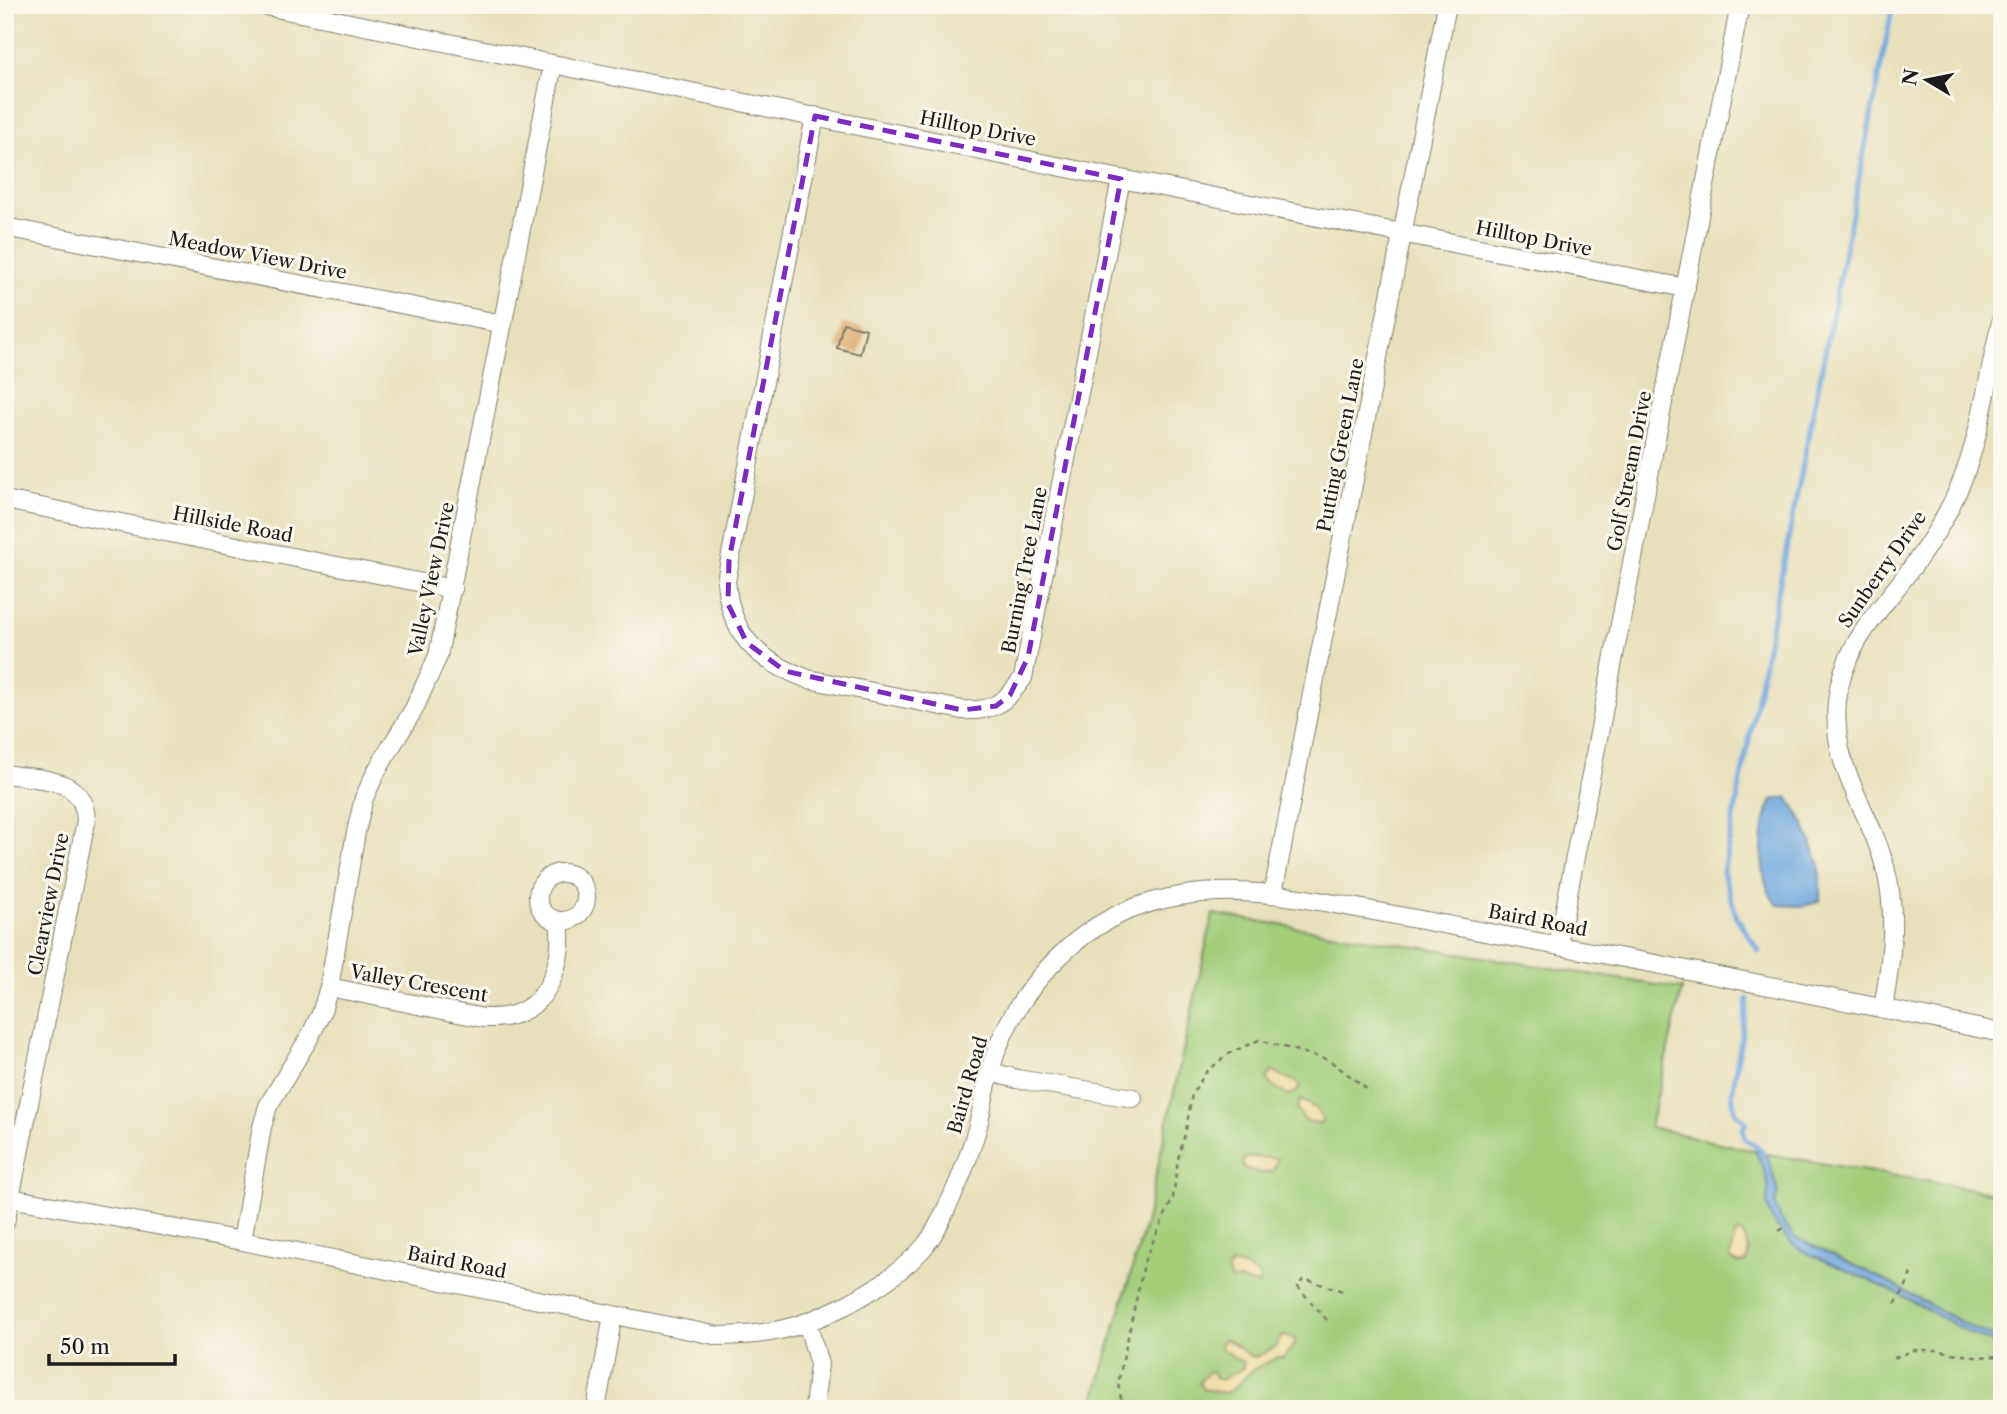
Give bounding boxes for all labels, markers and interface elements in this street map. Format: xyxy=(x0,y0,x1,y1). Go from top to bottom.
north arrow xyxy=(1892,46,1962,116)
text: N xyxy=(1898,67,1924,87)
street label: Hilltop Drive xyxy=(918,106,1038,151)
street label: Hilltop Drive xyxy=(1474,216,1594,261)
street label: Meadow View Drive xyxy=(167,227,349,284)
street label: Putting Green Lane xyxy=(1312,356,1369,534)
street label: Golf Stream Drive xyxy=(1603,389,1656,553)
street label: Burning Tree Lane xyxy=(997,485,1052,655)
street label: Valley View Drive xyxy=(404,500,459,659)
street label: Hillside Road xyxy=(171,502,295,547)
street label: Sunberry Drive xyxy=(1834,506,1931,632)
street label: Clearview Drive xyxy=(23,831,74,977)
street label: Baird Road xyxy=(1486,900,1590,941)
street label: Valley Crescent xyxy=(347,960,490,1007)
street label: Baird Road xyxy=(943,1033,992,1137)
street label: Baird Road xyxy=(405,1242,509,1283)
scale bar xyxy=(49,1323,175,1367)
text: 50 m xyxy=(60,1334,110,1359)

